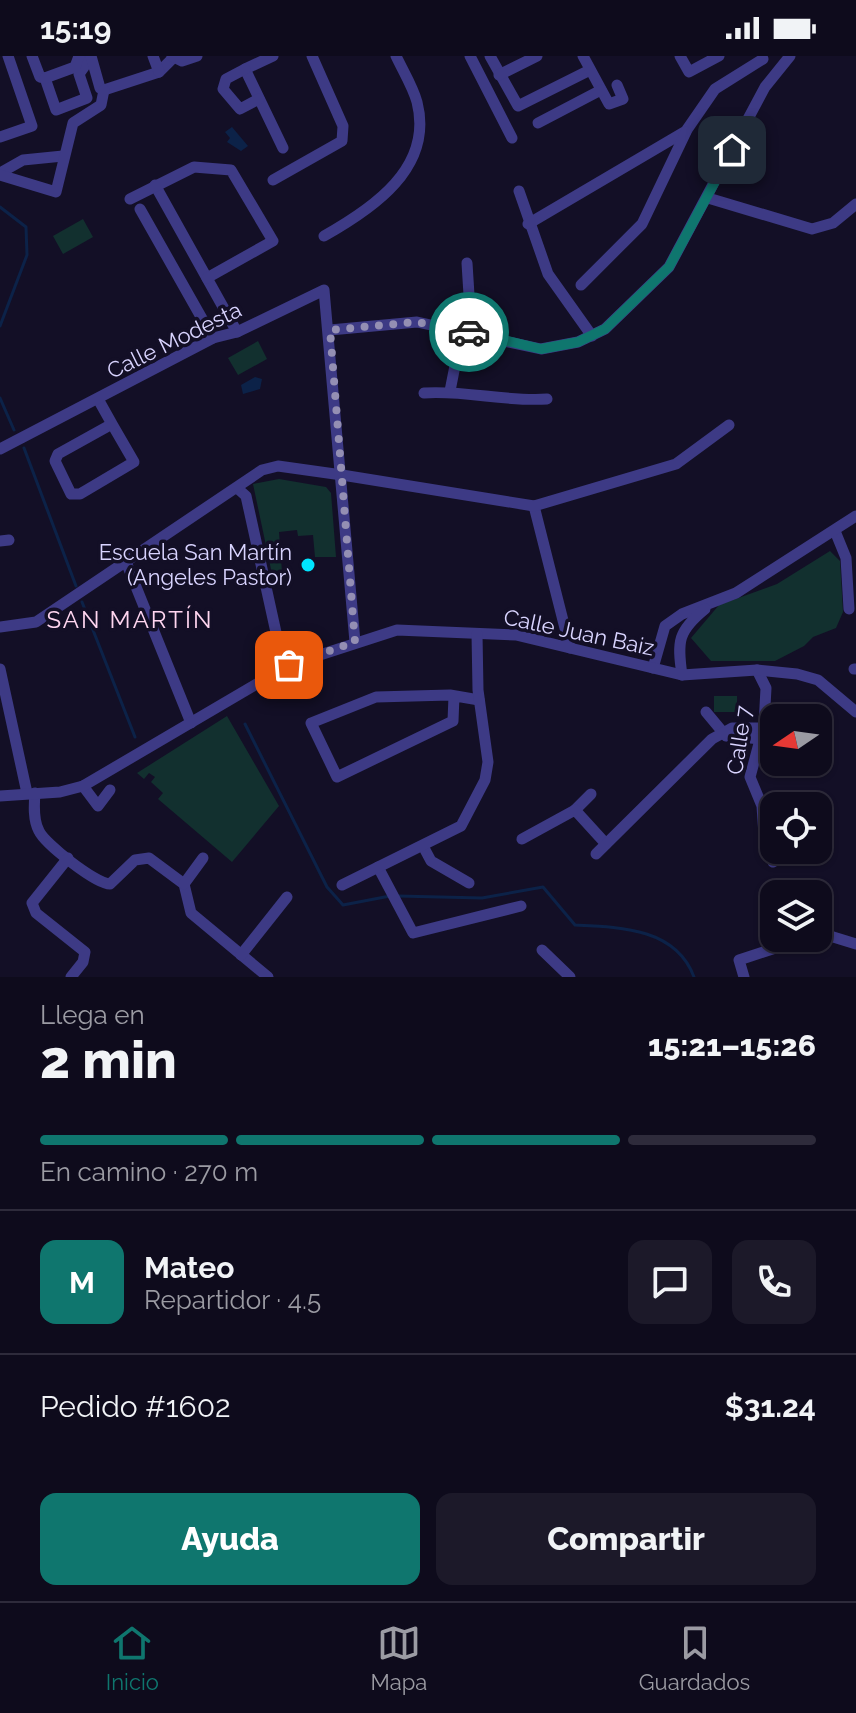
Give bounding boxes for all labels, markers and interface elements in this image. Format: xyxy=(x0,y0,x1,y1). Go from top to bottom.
text: 15:19 xyxy=(40,11,111,46)
pin xyxy=(698,116,766,184)
icon: home xyxy=(710,128,754,172)
courier xyxy=(429,292,509,372)
street label: Calle Modesta xyxy=(103,296,245,384)
icon: car xyxy=(447,310,491,354)
place label: Escuela San Martín (Angeles Pastor) xyxy=(99,539,292,590)
marker: Escuela San Martín (Angeles Pastor) xyxy=(299,556,317,574)
street label: Calle Juan Baiz xyxy=(501,603,657,661)
district label: SAN MARTÍN xyxy=(46,605,214,634)
pin xyxy=(255,631,323,699)
icon: bag xyxy=(267,643,311,687)
street label: Calle 7 xyxy=(721,704,757,776)
north arrow xyxy=(760,704,832,776)
map controls xyxy=(760,704,832,952)
button: locate xyxy=(760,792,832,864)
button: layers xyxy=(760,880,832,952)
text: Llega en xyxy=(40,1000,145,1030)
text: 15:21–15:26 xyxy=(648,1028,816,1063)
text: 2 min xyxy=(40,1029,177,1090)
text: En camino · 270 m xyxy=(40,1157,258,1187)
button: chat xyxy=(628,1240,712,1324)
button: phone xyxy=(732,1240,816,1324)
text: Mateo xyxy=(144,1250,234,1285)
text: M xyxy=(69,1265,95,1300)
text: Repartidor · 4.5 xyxy=(144,1285,321,1315)
text: Pedido #1602 xyxy=(40,1389,231,1424)
text: $31.24 xyxy=(725,1389,816,1424)
button: Ayuda xyxy=(40,1493,420,1585)
button: Compartir xyxy=(436,1493,816,1585)
tab: Inicio xyxy=(106,1621,159,1695)
tab: Mapa xyxy=(370,1621,427,1695)
tab: Guardados xyxy=(639,1621,750,1695)

